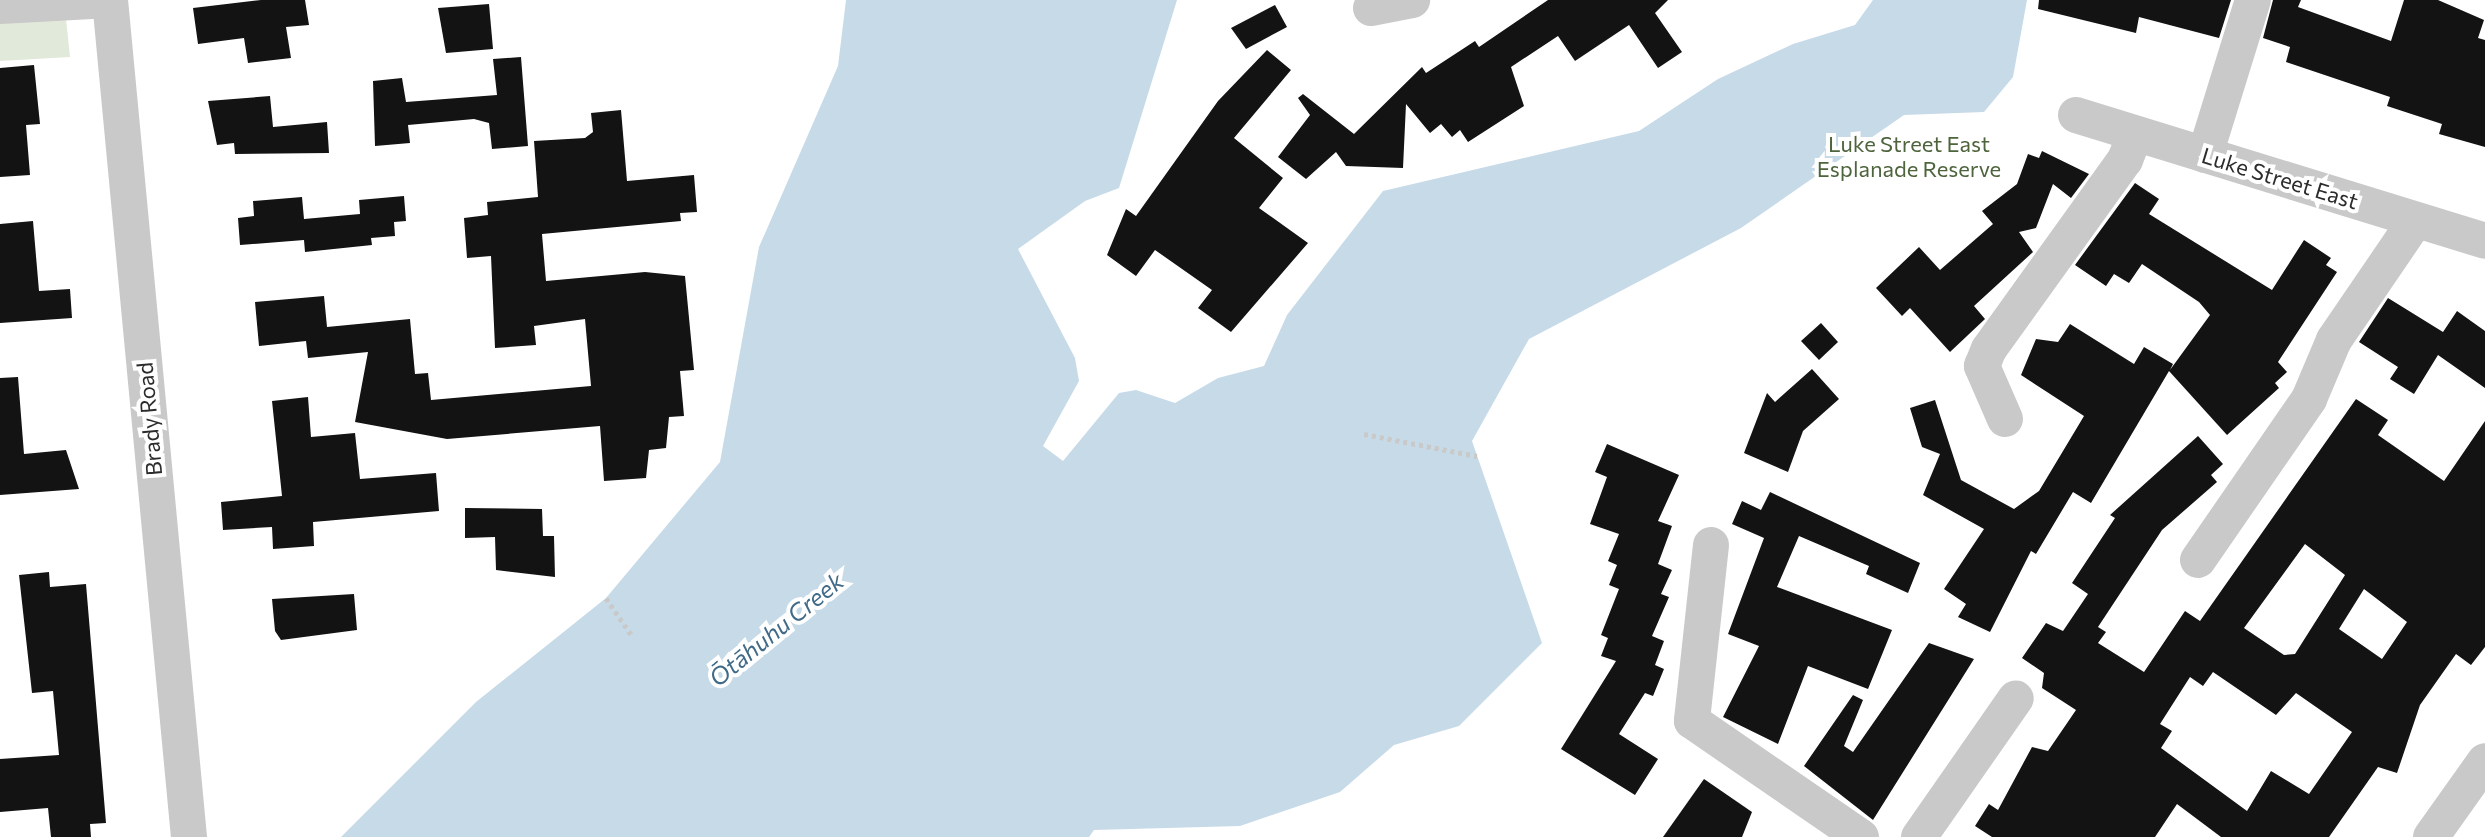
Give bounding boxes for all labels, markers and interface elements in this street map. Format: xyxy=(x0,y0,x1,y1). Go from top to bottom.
park label: Luke Street East Esplanade Reserve xyxy=(1817,130,2001,182)
street label: Luke Street East xyxy=(2199,142,2361,214)
street label: Brady Road xyxy=(131,361,167,477)
water label: Ōtāhuhu Creek xyxy=(703,566,849,692)

